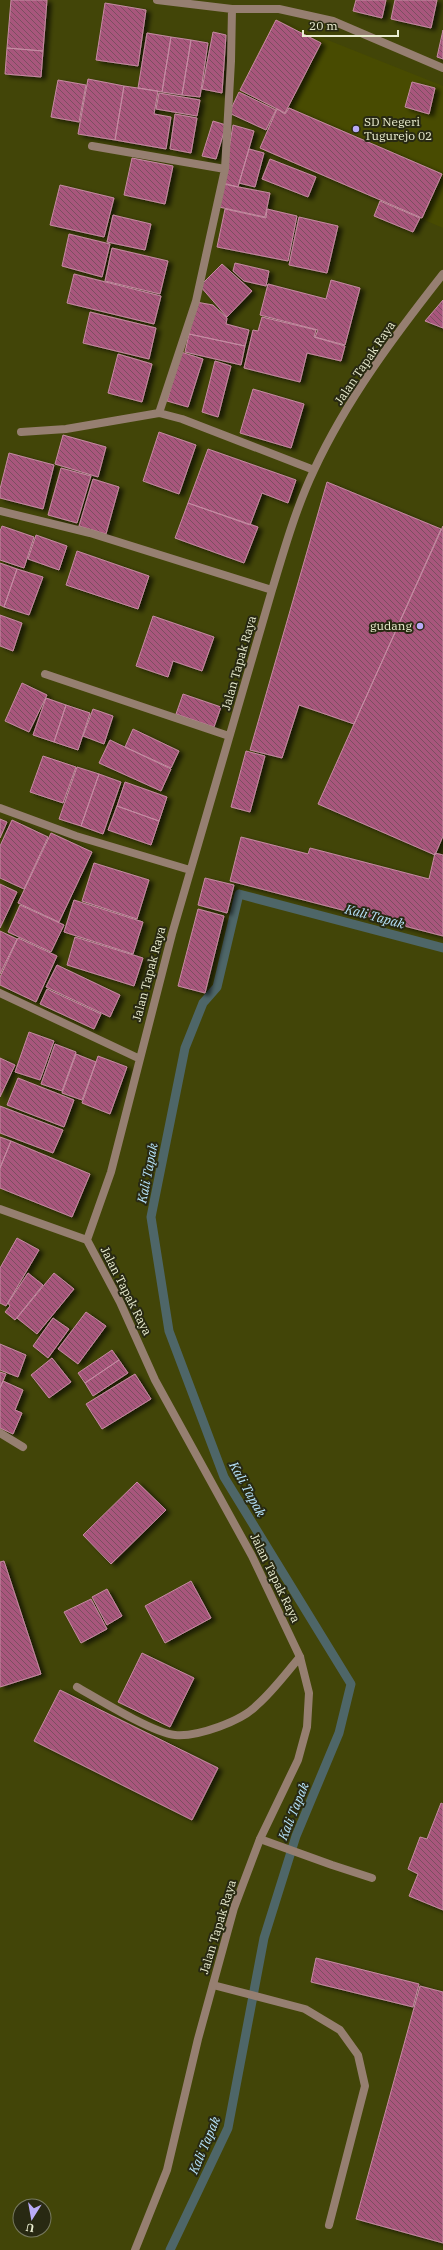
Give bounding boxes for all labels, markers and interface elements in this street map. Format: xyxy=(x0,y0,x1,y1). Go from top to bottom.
scale bar xyxy=(303,12,398,38)
text: 20 m xyxy=(309,18,338,33)
place label: SD Negeri Tugurejo 02 xyxy=(364,114,432,143)
marker: SD Negeri Tugurejo 02 xyxy=(351,124,361,134)
street label: Jalan Tapak Raya xyxy=(331,318,398,407)
street label: Jalan Tapak Raya xyxy=(218,613,259,712)
place label: gudang xyxy=(370,618,412,633)
marker: gudang xyxy=(415,621,425,631)
water label: Kali Tapak xyxy=(342,900,407,933)
street label: Jalan Tapak Raya xyxy=(129,924,169,1023)
water label: Kali Tapak xyxy=(133,1141,162,1206)
street label: Jalan Tapak Raya xyxy=(98,1244,155,1338)
water label: Kali Tapak xyxy=(225,1458,270,1520)
street label: Jalan Tapak Raya xyxy=(247,1531,304,1625)
water label: Kali Tapak xyxy=(274,1780,313,1844)
street label: Jalan Tapak Raya xyxy=(196,1878,239,1976)
water label: Kali Tapak xyxy=(184,2114,224,2177)
north arrow xyxy=(12,2198,52,2238)
text: U xyxy=(24,2220,36,2235)

